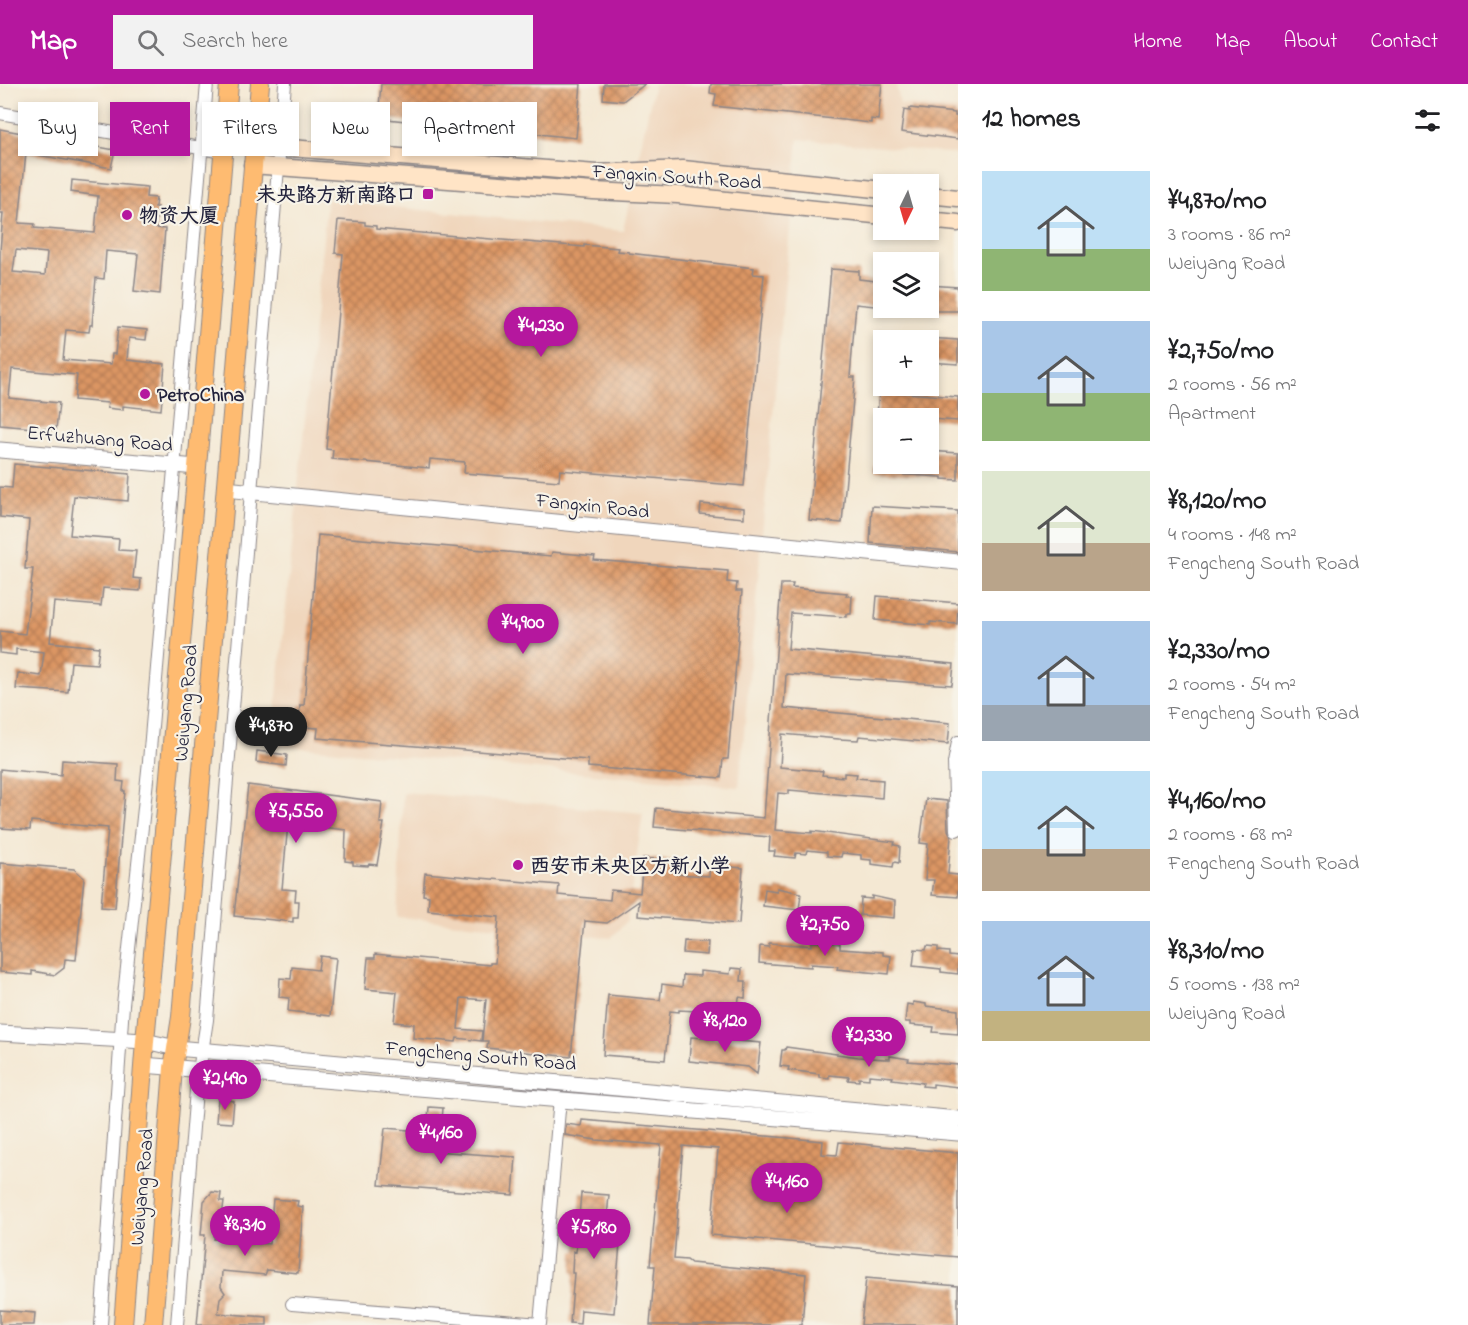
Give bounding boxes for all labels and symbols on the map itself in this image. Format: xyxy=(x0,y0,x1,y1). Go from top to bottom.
street label: Fangxin South Road xyxy=(590,158,762,200)
north arrow xyxy=(873,174,939,240)
place label: 未央路方新南路口 xyxy=(256,182,416,211)
marker: 未央路方新南路口 xyxy=(421,187,435,201)
place label: 物资大厦 xyxy=(139,203,219,232)
marker: 物资大厦 xyxy=(120,208,134,222)
pin: ¥4,230 xyxy=(492,307,590,358)
place label: PetroChina xyxy=(157,382,245,411)
marker: PetroChina xyxy=(138,387,152,401)
street label: Erfuzhuang Road xyxy=(26,420,174,462)
street label: Fangxin Road xyxy=(534,487,651,529)
pin: ¥4,900 xyxy=(474,604,572,655)
street label: Weiyang Road xyxy=(168,644,208,763)
pin: ¥4,870 xyxy=(222,707,320,758)
pin: ¥5,550 xyxy=(247,793,345,844)
place label: 西安市未央区方新小学 xyxy=(530,853,730,882)
marker: 西安市未央区方新小学 xyxy=(511,858,525,872)
pin: ¥2,750 xyxy=(776,906,874,957)
pin: ¥8,120 xyxy=(676,1002,774,1053)
pin: ¥2,330 xyxy=(820,1017,918,1068)
street label: Fengcheng South Road xyxy=(383,1035,577,1081)
pin: ¥2,490 xyxy=(176,1060,274,1111)
pin: ¥4,160 xyxy=(392,1114,490,1165)
street label: Weiyang Road xyxy=(124,1128,164,1247)
pin: ¥4,160 xyxy=(738,1163,836,1214)
pin: ¥8,310 xyxy=(196,1206,294,1257)
pin: ¥5,180 xyxy=(545,1209,643,1260)

